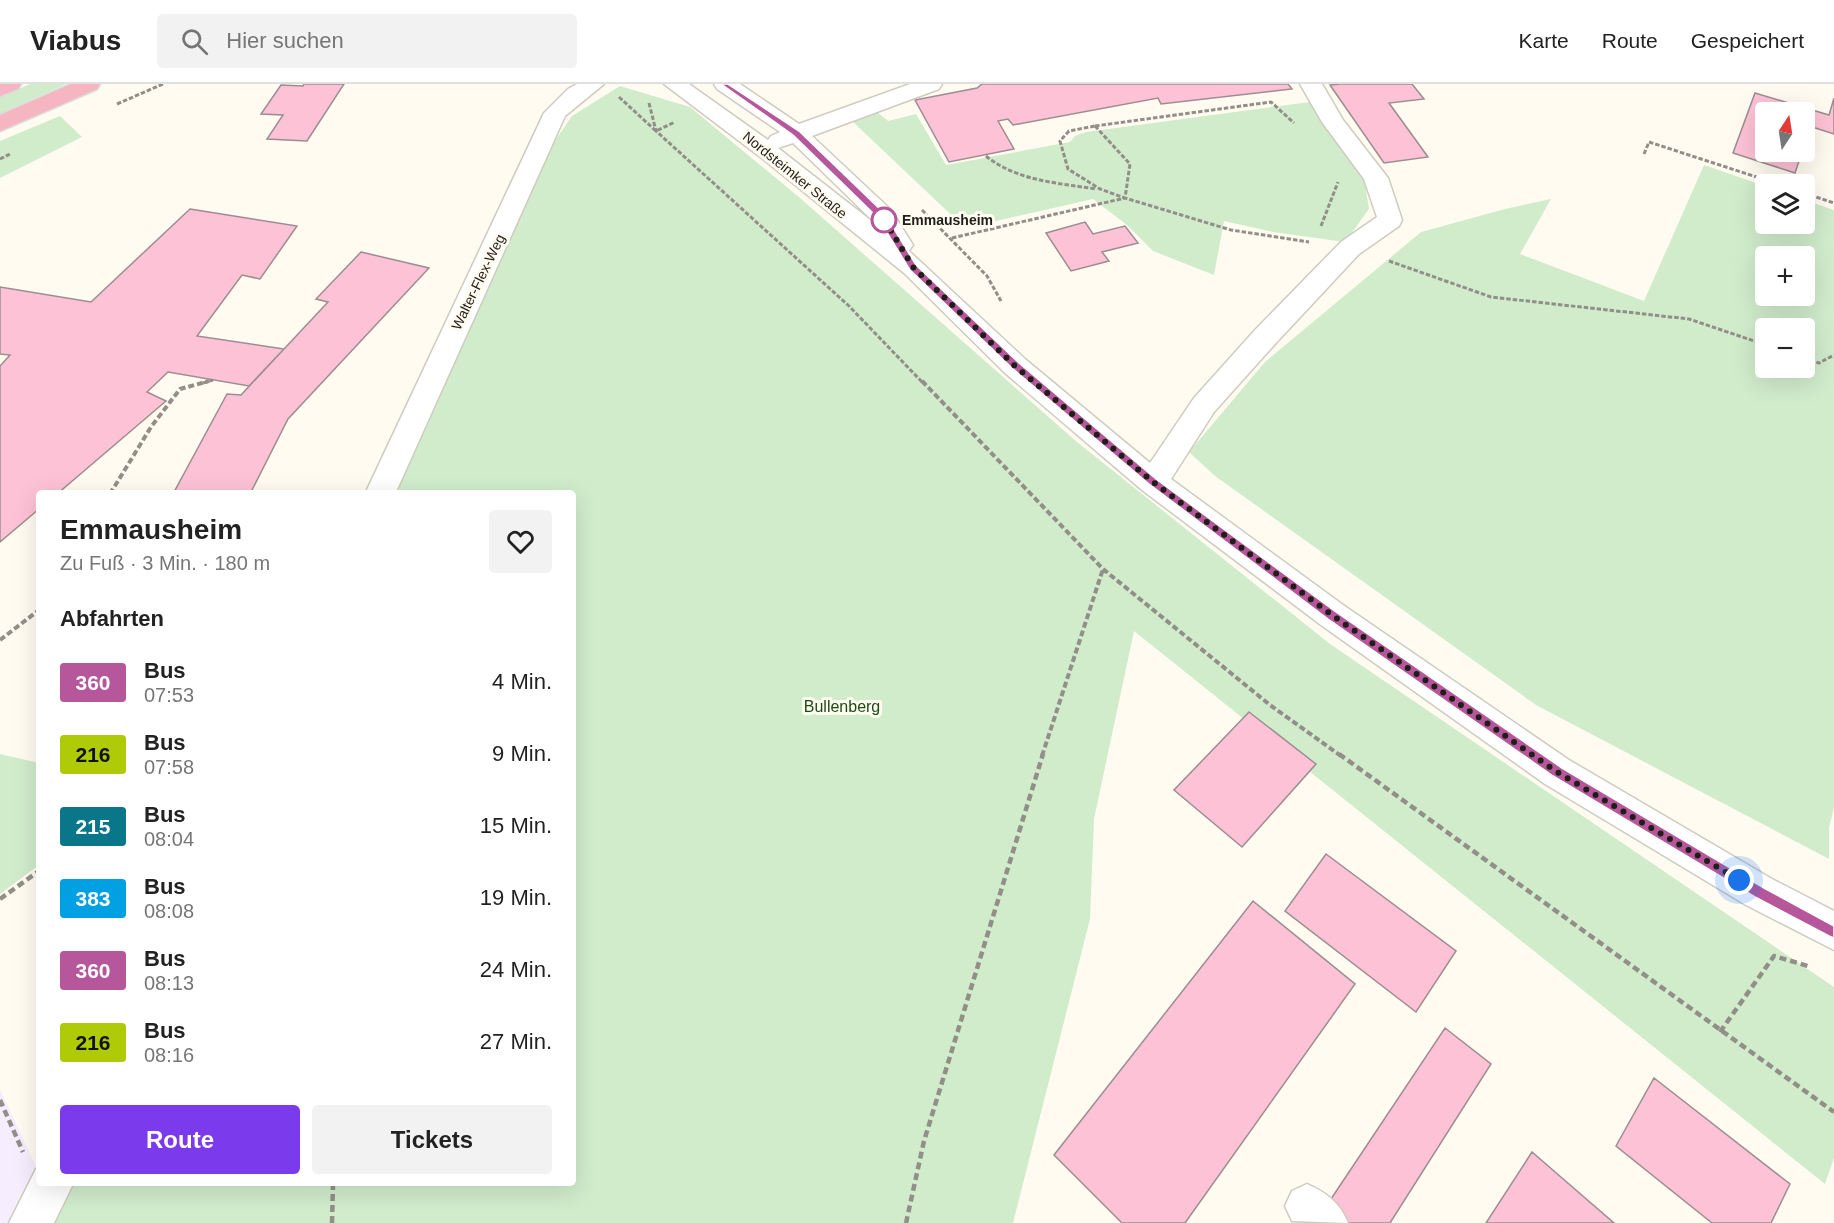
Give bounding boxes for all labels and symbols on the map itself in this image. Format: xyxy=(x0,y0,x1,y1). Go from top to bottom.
north arrow xyxy=(1755,102,1815,162)
street label: Nordsteimker Straße xyxy=(740,128,850,222)
marker: Emmausheim xyxy=(871,207,897,233)
place label: Emmausheim xyxy=(902,212,993,228)
street label: Walter-Flex-Weg xyxy=(448,232,508,332)
park label: Bullenberg xyxy=(804,698,880,715)
your location xyxy=(1724,865,1754,895)

